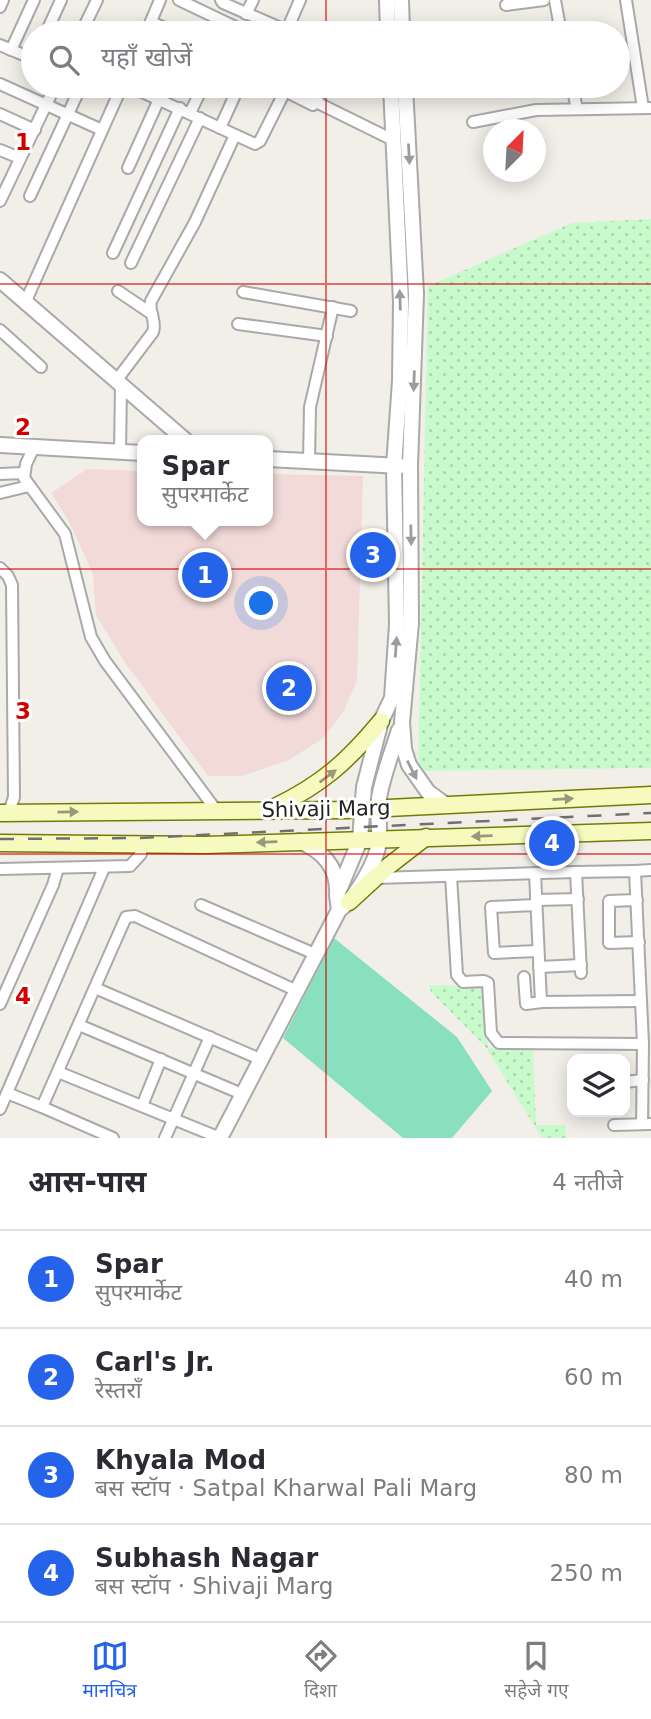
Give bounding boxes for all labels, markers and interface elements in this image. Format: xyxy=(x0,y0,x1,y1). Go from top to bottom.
search box xyxy=(21,21,630,98)
icon: search xyxy=(45,41,83,79)
text: यहाँ खोजें xyxy=(101,42,192,72)
north arrow xyxy=(483,119,546,182)
text: 1 xyxy=(15,129,31,155)
one-way arrow xyxy=(403,143,414,165)
one-way arrow xyxy=(395,289,406,311)
one-way arrow xyxy=(408,370,419,392)
text: 2 xyxy=(15,414,31,440)
popup xyxy=(137,435,273,526)
text: Spar xyxy=(162,451,229,481)
text: सुपरमार्केट xyxy=(162,481,249,507)
one-way arrow xyxy=(405,524,416,546)
pin: 3 xyxy=(350,529,396,581)
pin: 1 xyxy=(182,549,228,601)
your location xyxy=(244,586,278,620)
one-way arrow xyxy=(390,636,401,658)
pin: 2 xyxy=(266,662,312,714)
text: 3 xyxy=(15,698,31,724)
one-way arrow xyxy=(406,760,418,780)
one-way arrow xyxy=(319,769,337,783)
one-way arrow xyxy=(553,793,575,804)
street label: Shivaji Marg xyxy=(261,796,391,822)
one-way arrow xyxy=(57,806,79,817)
pin: 4 xyxy=(529,817,575,869)
one-way arrow xyxy=(470,830,492,841)
one-way arrow xyxy=(256,837,278,848)
text: 4 xyxy=(15,983,31,1009)
map controls xyxy=(567,1054,630,1117)
button: layers xyxy=(567,1054,630,1117)
text: आस-पास xyxy=(28,1164,146,1199)
text: 4 नतीजे xyxy=(552,1169,623,1195)
text: Spar xyxy=(95,1249,163,1279)
text: 1 xyxy=(43,1266,59,1292)
text: 40 m xyxy=(564,1266,623,1292)
text: सुपरमार्केट xyxy=(95,1279,182,1305)
text: Carl's Jr. xyxy=(95,1347,215,1377)
text: 2 xyxy=(43,1364,59,1390)
text: 60 m xyxy=(564,1364,623,1390)
text: रेस्तराँ xyxy=(95,1377,142,1403)
text: Khyala Mod xyxy=(95,1445,266,1475)
text: 3 xyxy=(43,1462,59,1488)
text: 80 m xyxy=(564,1462,623,1488)
text: बस स्टॉप · Satpal Kharwal Pali Marg xyxy=(95,1475,477,1501)
text: Subhash Nagar xyxy=(95,1543,318,1573)
text: 4 xyxy=(43,1560,59,1586)
text: 250 m xyxy=(549,1560,623,1586)
text: बस स्टॉप · Shivaji Marg xyxy=(95,1573,333,1599)
tab: मानचित्र xyxy=(82,1637,137,1705)
tab: दिशा xyxy=(302,1637,340,1705)
tab: सहेजे गए xyxy=(504,1637,569,1705)

